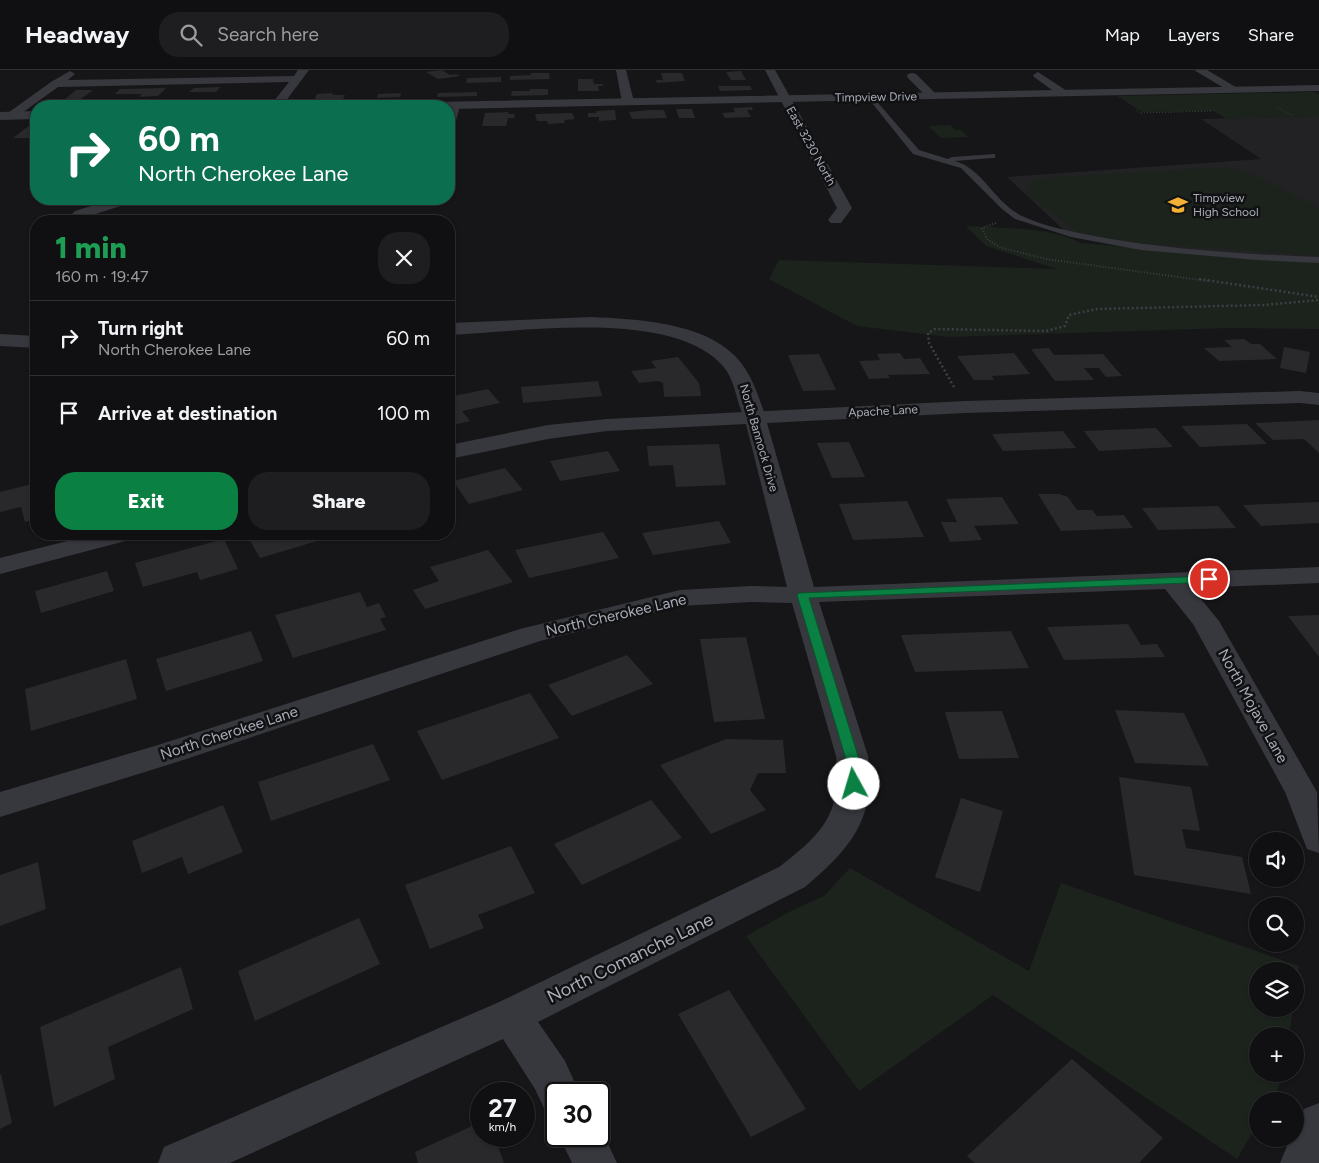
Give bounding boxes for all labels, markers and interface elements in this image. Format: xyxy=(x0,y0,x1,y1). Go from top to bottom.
search box xyxy=(159,12,509,57)
text: Headway xyxy=(25,20,129,49)
icon: search xyxy=(177,21,205,49)
text: Search here xyxy=(217,23,319,46)
text: Map xyxy=(1105,24,1140,46)
text: Layers xyxy=(1168,24,1220,46)
text: Share xyxy=(1248,24,1294,46)
street label: Timpview Drive xyxy=(835,89,918,105)
street label: East 3230 North xyxy=(783,104,839,188)
text: 60 m xyxy=(138,118,220,160)
icon: right xyxy=(55,120,120,185)
text: North Cherokee Lane xyxy=(138,160,348,187)
place label: Timpview High School xyxy=(1193,191,1259,219)
school or university icon: Timpview High School xyxy=(1167,194,1189,216)
text: 1 min xyxy=(55,229,127,266)
button: close xyxy=(378,232,430,284)
text: 160 m · 19:47 xyxy=(55,267,149,286)
text: Turn right xyxy=(98,317,184,340)
icon: right xyxy=(55,324,83,352)
text: 60 m xyxy=(386,327,430,350)
text: North Cherokee Lane xyxy=(98,340,251,359)
street label: North Bannock Drive xyxy=(737,383,781,494)
icon: arrive xyxy=(55,399,83,427)
text: Arrive at destination xyxy=(98,402,277,425)
text: 100 m xyxy=(377,402,430,425)
street label: Apache Lane xyxy=(848,402,919,420)
button: Exit xyxy=(55,472,238,530)
button: Share xyxy=(248,472,430,530)
pin xyxy=(1188,558,1230,600)
icon: arrive xyxy=(1195,565,1223,593)
street label: North Cherokee Lane xyxy=(544,590,688,640)
street label: North Mojave Lane xyxy=(1214,646,1292,766)
street label: North Cherokee Lane xyxy=(158,702,300,764)
position arrow xyxy=(827,757,879,809)
map controls xyxy=(1249,832,1304,1147)
button: sound xyxy=(1249,832,1304,887)
button: search xyxy=(1249,897,1304,952)
street label: North Comanche Lane xyxy=(543,908,717,1008)
button: layers xyxy=(1249,962,1304,1017)
button: + xyxy=(1249,1027,1304,1082)
speed limit sign: 30 xyxy=(545,1082,610,1147)
button: − xyxy=(1249,1092,1304,1147)
text: 27 xyxy=(488,1093,517,1123)
text: km/h xyxy=(489,1120,516,1134)

